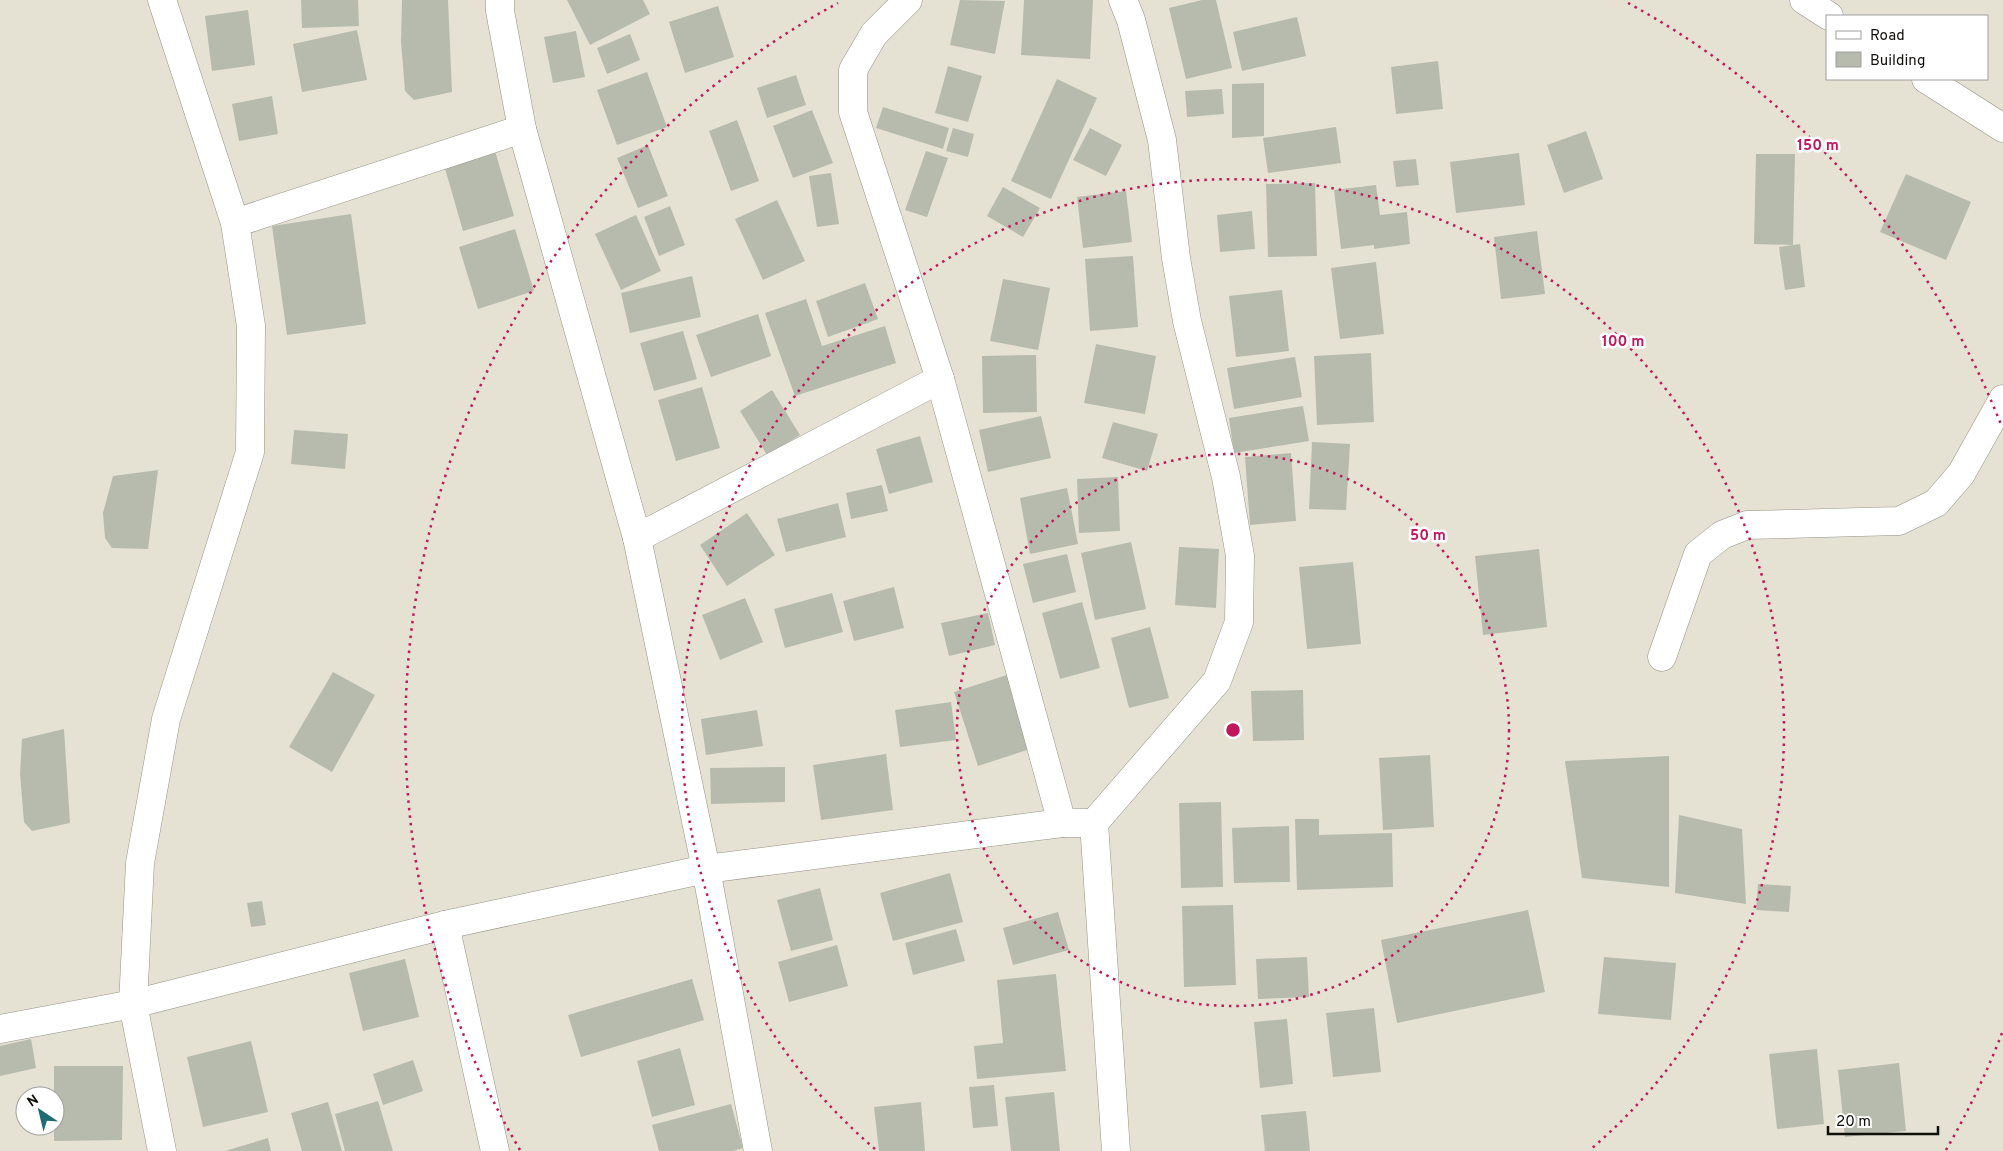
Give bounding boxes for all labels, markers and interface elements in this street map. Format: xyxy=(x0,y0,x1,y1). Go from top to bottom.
legend xyxy=(1826,15,1988,80)
text: Road xyxy=(1870,27,1905,46)
text: Building xyxy=(1870,52,1925,71)
text: 150 m xyxy=(1797,137,1839,156)
text: 100 m xyxy=(1602,333,1644,352)
text: 50 m xyxy=(1410,527,1446,546)
centre of rings xyxy=(1224,721,1242,739)
north arrow xyxy=(15,1086,65,1136)
text: N xyxy=(24,1092,42,1111)
scale bar xyxy=(1828,1104,1938,1136)
text: 20 m xyxy=(1836,1113,1871,1132)

